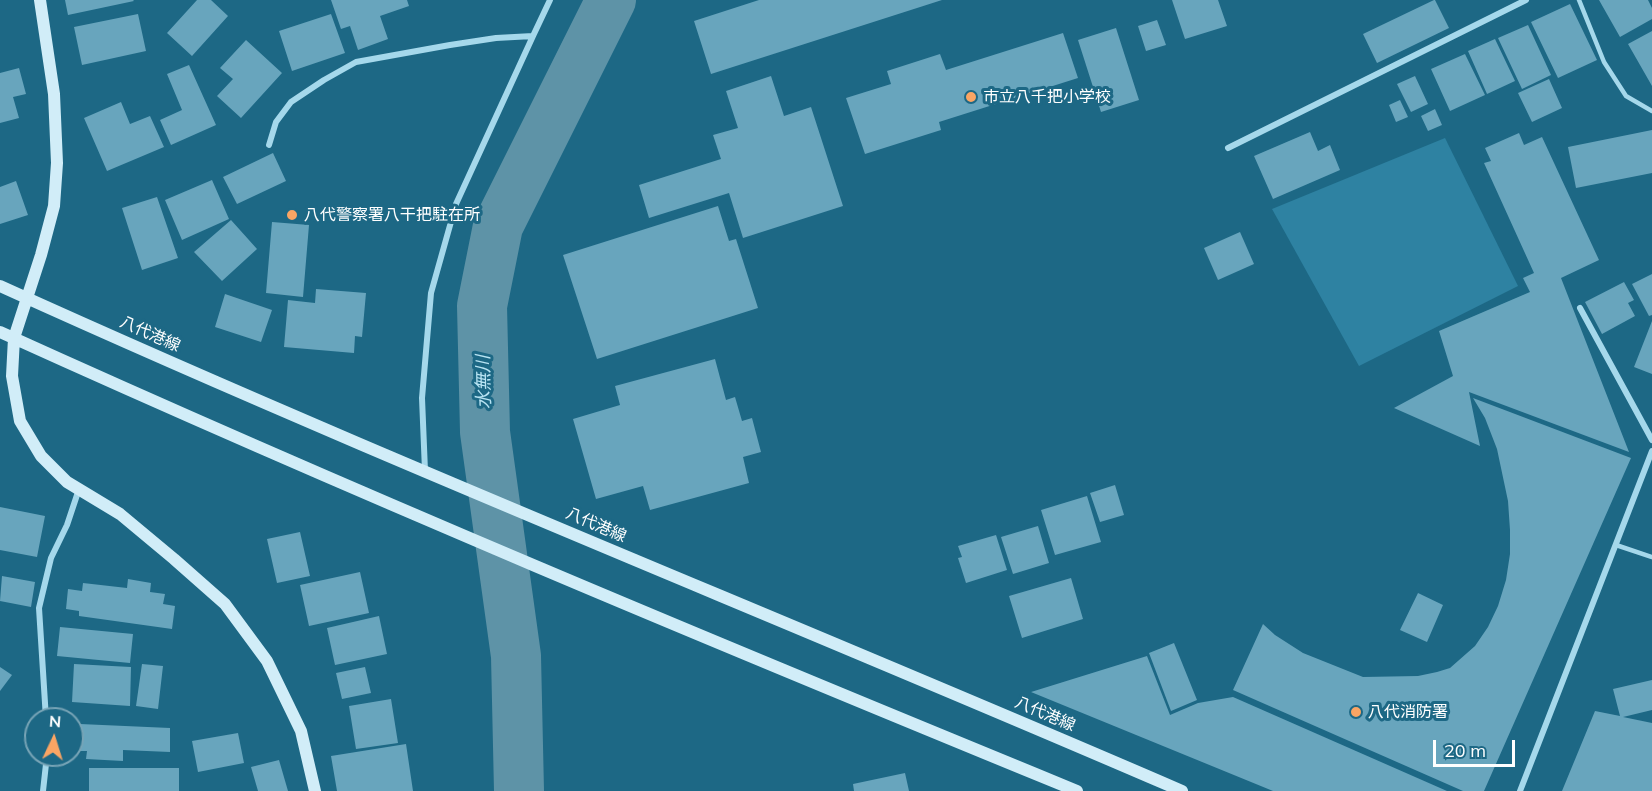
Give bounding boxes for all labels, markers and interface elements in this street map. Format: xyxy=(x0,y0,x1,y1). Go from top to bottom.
place label: 市立八千把小学校 xyxy=(983,87,1111,107)
marker: 市立八千把小学校 xyxy=(964,90,978,104)
place label: 八代警察署八干把駐在所 xyxy=(304,205,480,225)
marker: 八代警察署八干把駐在所 xyxy=(285,208,299,222)
street label: 八代港線 xyxy=(117,312,183,356)
water label: 水無川 xyxy=(473,355,495,409)
street label: 八代港線 xyxy=(563,504,629,546)
street label: 八代港線 xyxy=(1012,693,1078,735)
place label: 八代消防署 xyxy=(1368,702,1448,722)
marker: 八代消防署 xyxy=(1349,705,1363,719)
north arrow xyxy=(24,707,84,767)
text: N xyxy=(48,711,62,731)
scale bar xyxy=(1436,728,1518,766)
text: 20 m xyxy=(1444,739,1486,762)

